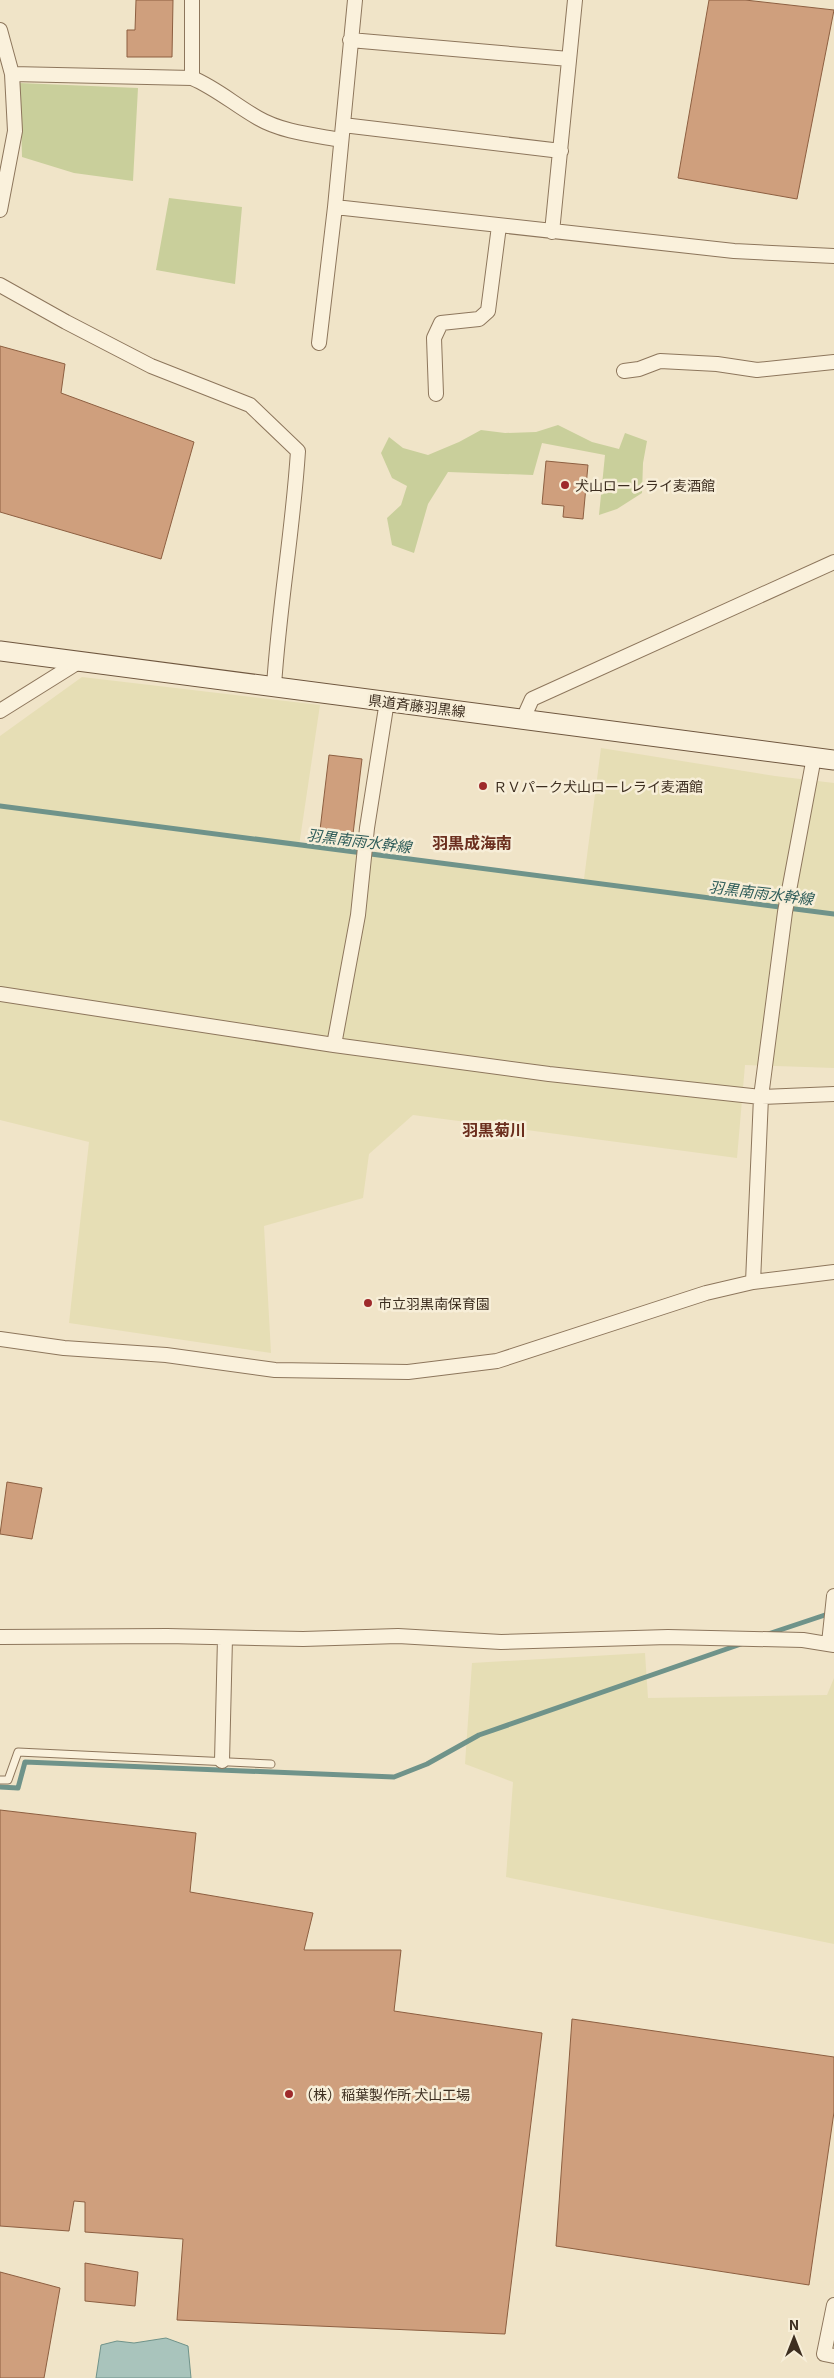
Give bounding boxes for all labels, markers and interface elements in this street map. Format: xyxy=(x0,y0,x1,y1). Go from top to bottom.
place label: 犬山ローレライ麦酒館 xyxy=(575,475,715,495)
marker: 犬山ローレライ麦酒館 xyxy=(559,479,571,491)
street label: 県道斉藤羽黒線 xyxy=(367,689,467,721)
place label: ＲＶパーク犬山ローレライ麦酒館 xyxy=(493,776,703,796)
marker: ＲＶパーク犬山ローレライ麦酒館 xyxy=(477,780,489,792)
water label: 羽黒南雨水幹線 xyxy=(306,823,414,857)
district label: 羽黒成海南 xyxy=(432,830,512,854)
water label: 羽黒南雨水幹線 xyxy=(708,875,816,909)
district label: 羽黒菊川 xyxy=(462,1117,526,1141)
place label: 市立羽黒南保育園 xyxy=(378,1293,490,1313)
marker: 市立羽黒南保育園 xyxy=(362,1297,374,1309)
place label: （株）稲葉製作所 犬山工場 xyxy=(299,2084,470,2104)
marker: （株）稲葉製作所 犬山工場 xyxy=(283,2088,295,2100)
north arrow xyxy=(769,2313,819,2363)
text: N xyxy=(789,2314,799,2334)

